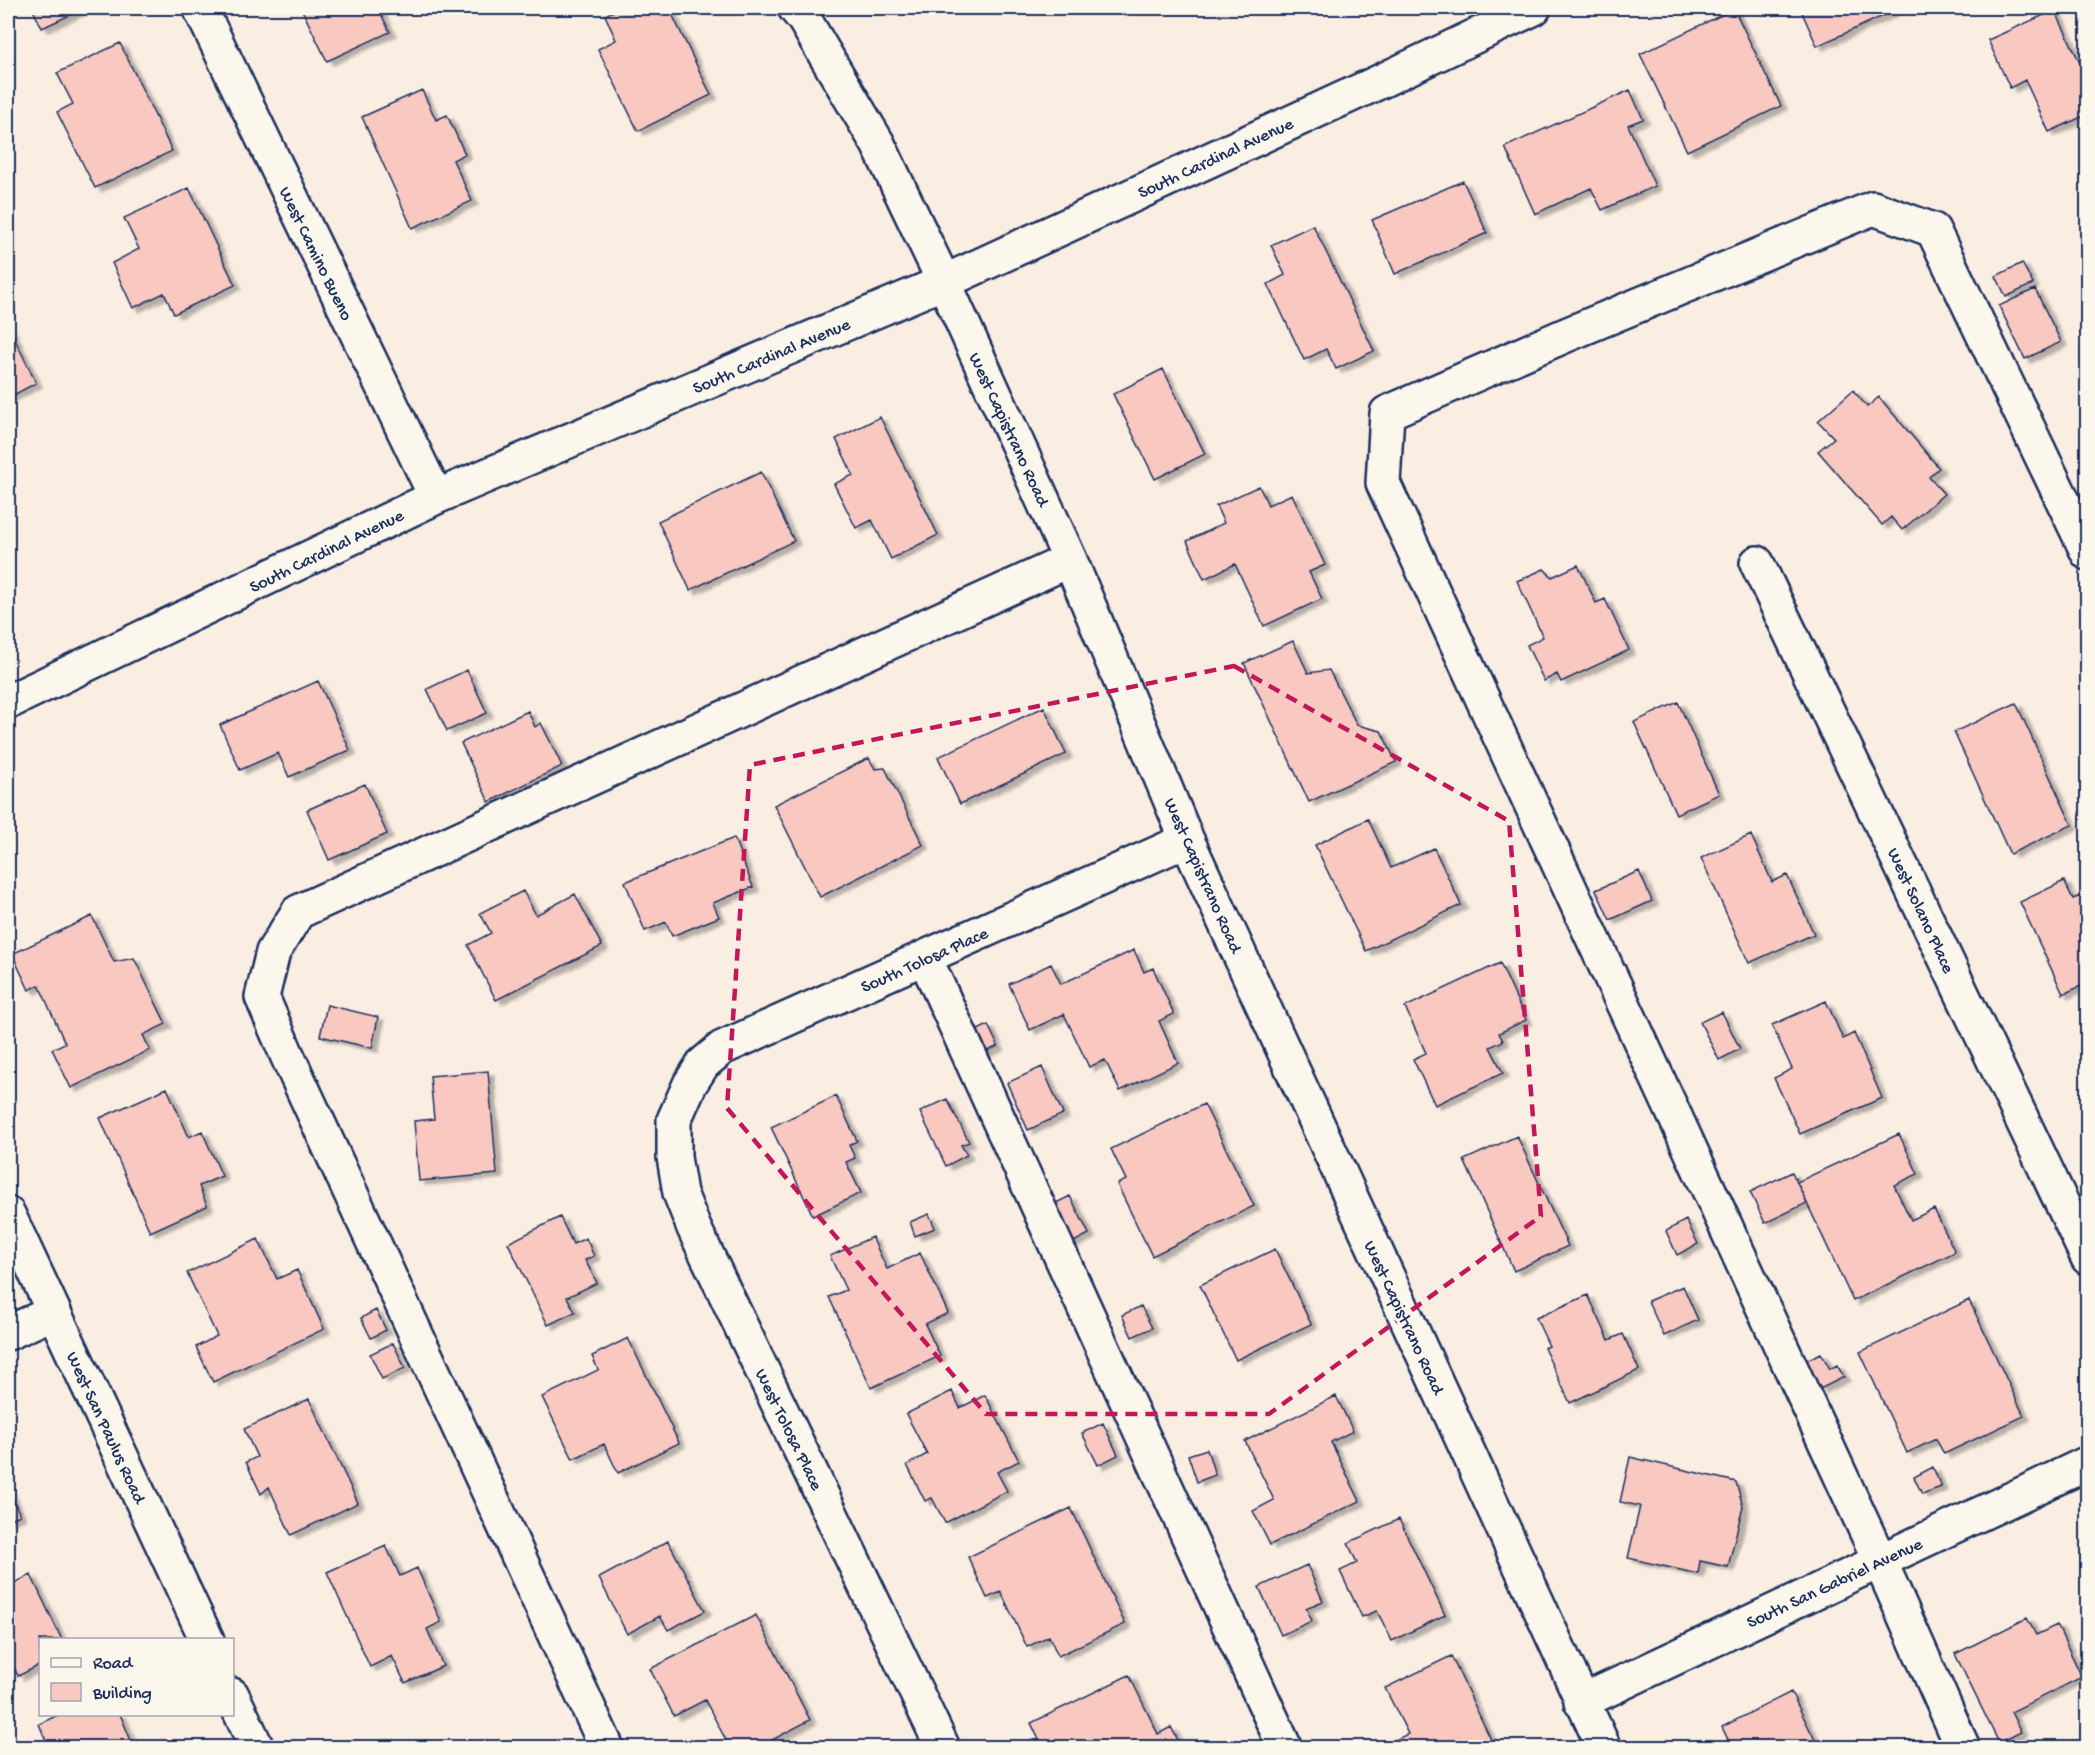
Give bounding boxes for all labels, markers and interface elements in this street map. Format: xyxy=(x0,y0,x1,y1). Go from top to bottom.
street label: South Cardinal Avenue xyxy=(1135,114,1298,204)
street label: West Camino Bueno xyxy=(273,184,356,324)
street label: South Cardinal Avenue xyxy=(690,314,854,400)
street label: West Capistrano Road xyxy=(963,350,1053,512)
street label: South Cardinal Avenue xyxy=(247,505,408,599)
street label: West Capistrano Road xyxy=(1158,795,1246,958)
street label: West Solano Place xyxy=(1881,845,1958,978)
street label: South Tolosa Place xyxy=(858,924,993,999)
street label: West Capistrano Road xyxy=(1358,1238,1448,1400)
street label: West San Paulus Road xyxy=(60,1349,150,1509)
street label: West Tolosa Place xyxy=(749,1366,827,1495)
street label: South San Gabriel Avenue xyxy=(1744,1534,1927,1634)
legend xyxy=(39,1638,234,1716)
text: Road xyxy=(93,1654,134,1675)
text: Building xyxy=(92,1684,152,1705)

